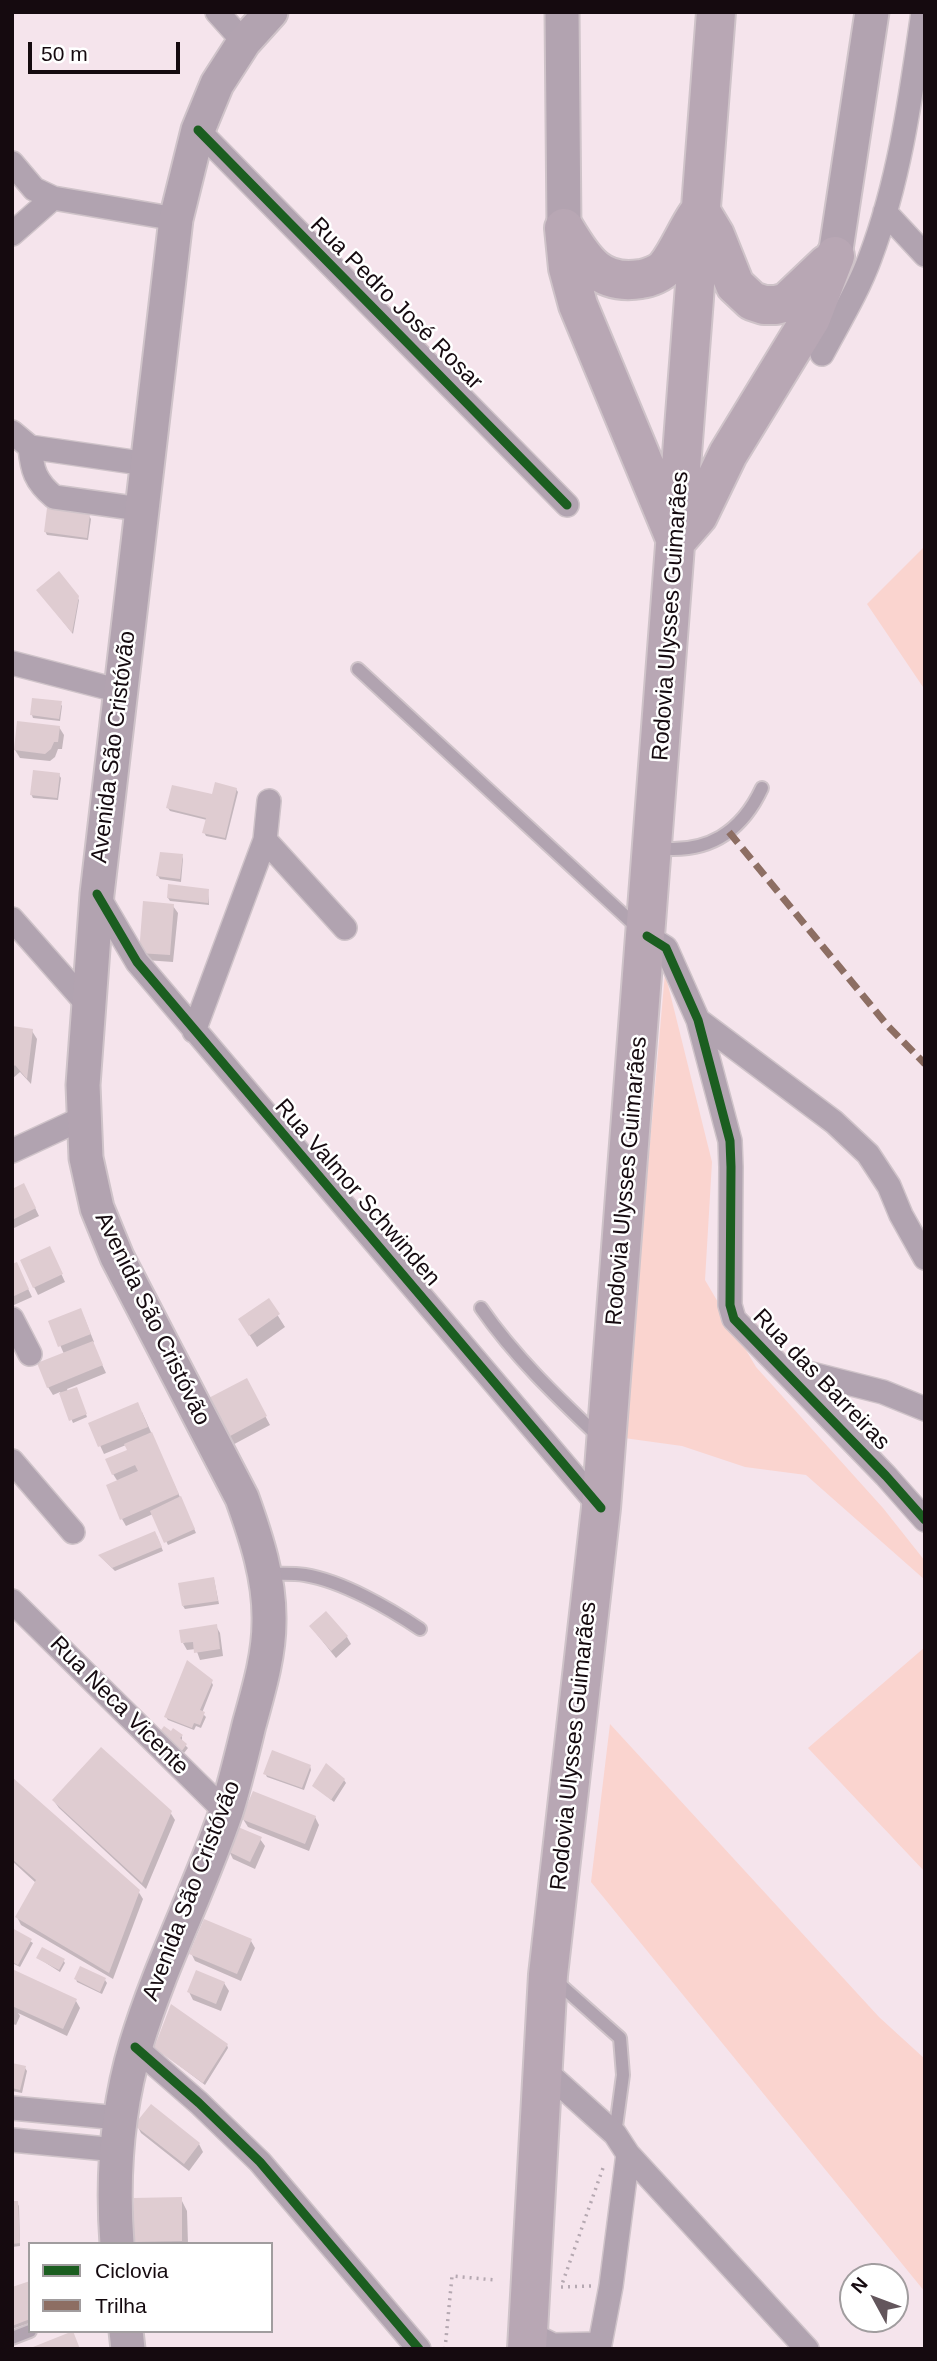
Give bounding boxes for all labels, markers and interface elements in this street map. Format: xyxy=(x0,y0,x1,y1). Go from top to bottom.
scale bar xyxy=(32,28,184,72)
text: 50 m xyxy=(41,42,88,65)
street label: Rua Pedro José Rosar xyxy=(304,212,488,396)
street label: Rodovia Ulysses Guimarães xyxy=(647,470,695,762)
street label: Avenida São Cristóvão xyxy=(86,629,142,865)
street label: Rodovia Ulysses Guimarães xyxy=(601,1035,653,1327)
street label: Rua Valmor Schwinden xyxy=(268,1094,446,1292)
street label: Avenida São Cristóvão xyxy=(88,1208,216,1430)
street label: Rua das Barreiras xyxy=(747,1304,895,1456)
street label: Rodovia Ulysses Guimarães xyxy=(545,1600,603,1892)
street label: Rua Neca Vicente xyxy=(44,1631,194,1781)
street label: Avenida São Cristóvão xyxy=(137,1777,247,2005)
legend xyxy=(28,2242,273,2333)
text: Ciclovia xyxy=(95,2259,169,2282)
north arrow xyxy=(839,2263,909,2333)
text: N xyxy=(847,2273,872,2297)
text: Trilha xyxy=(95,2294,147,2317)

